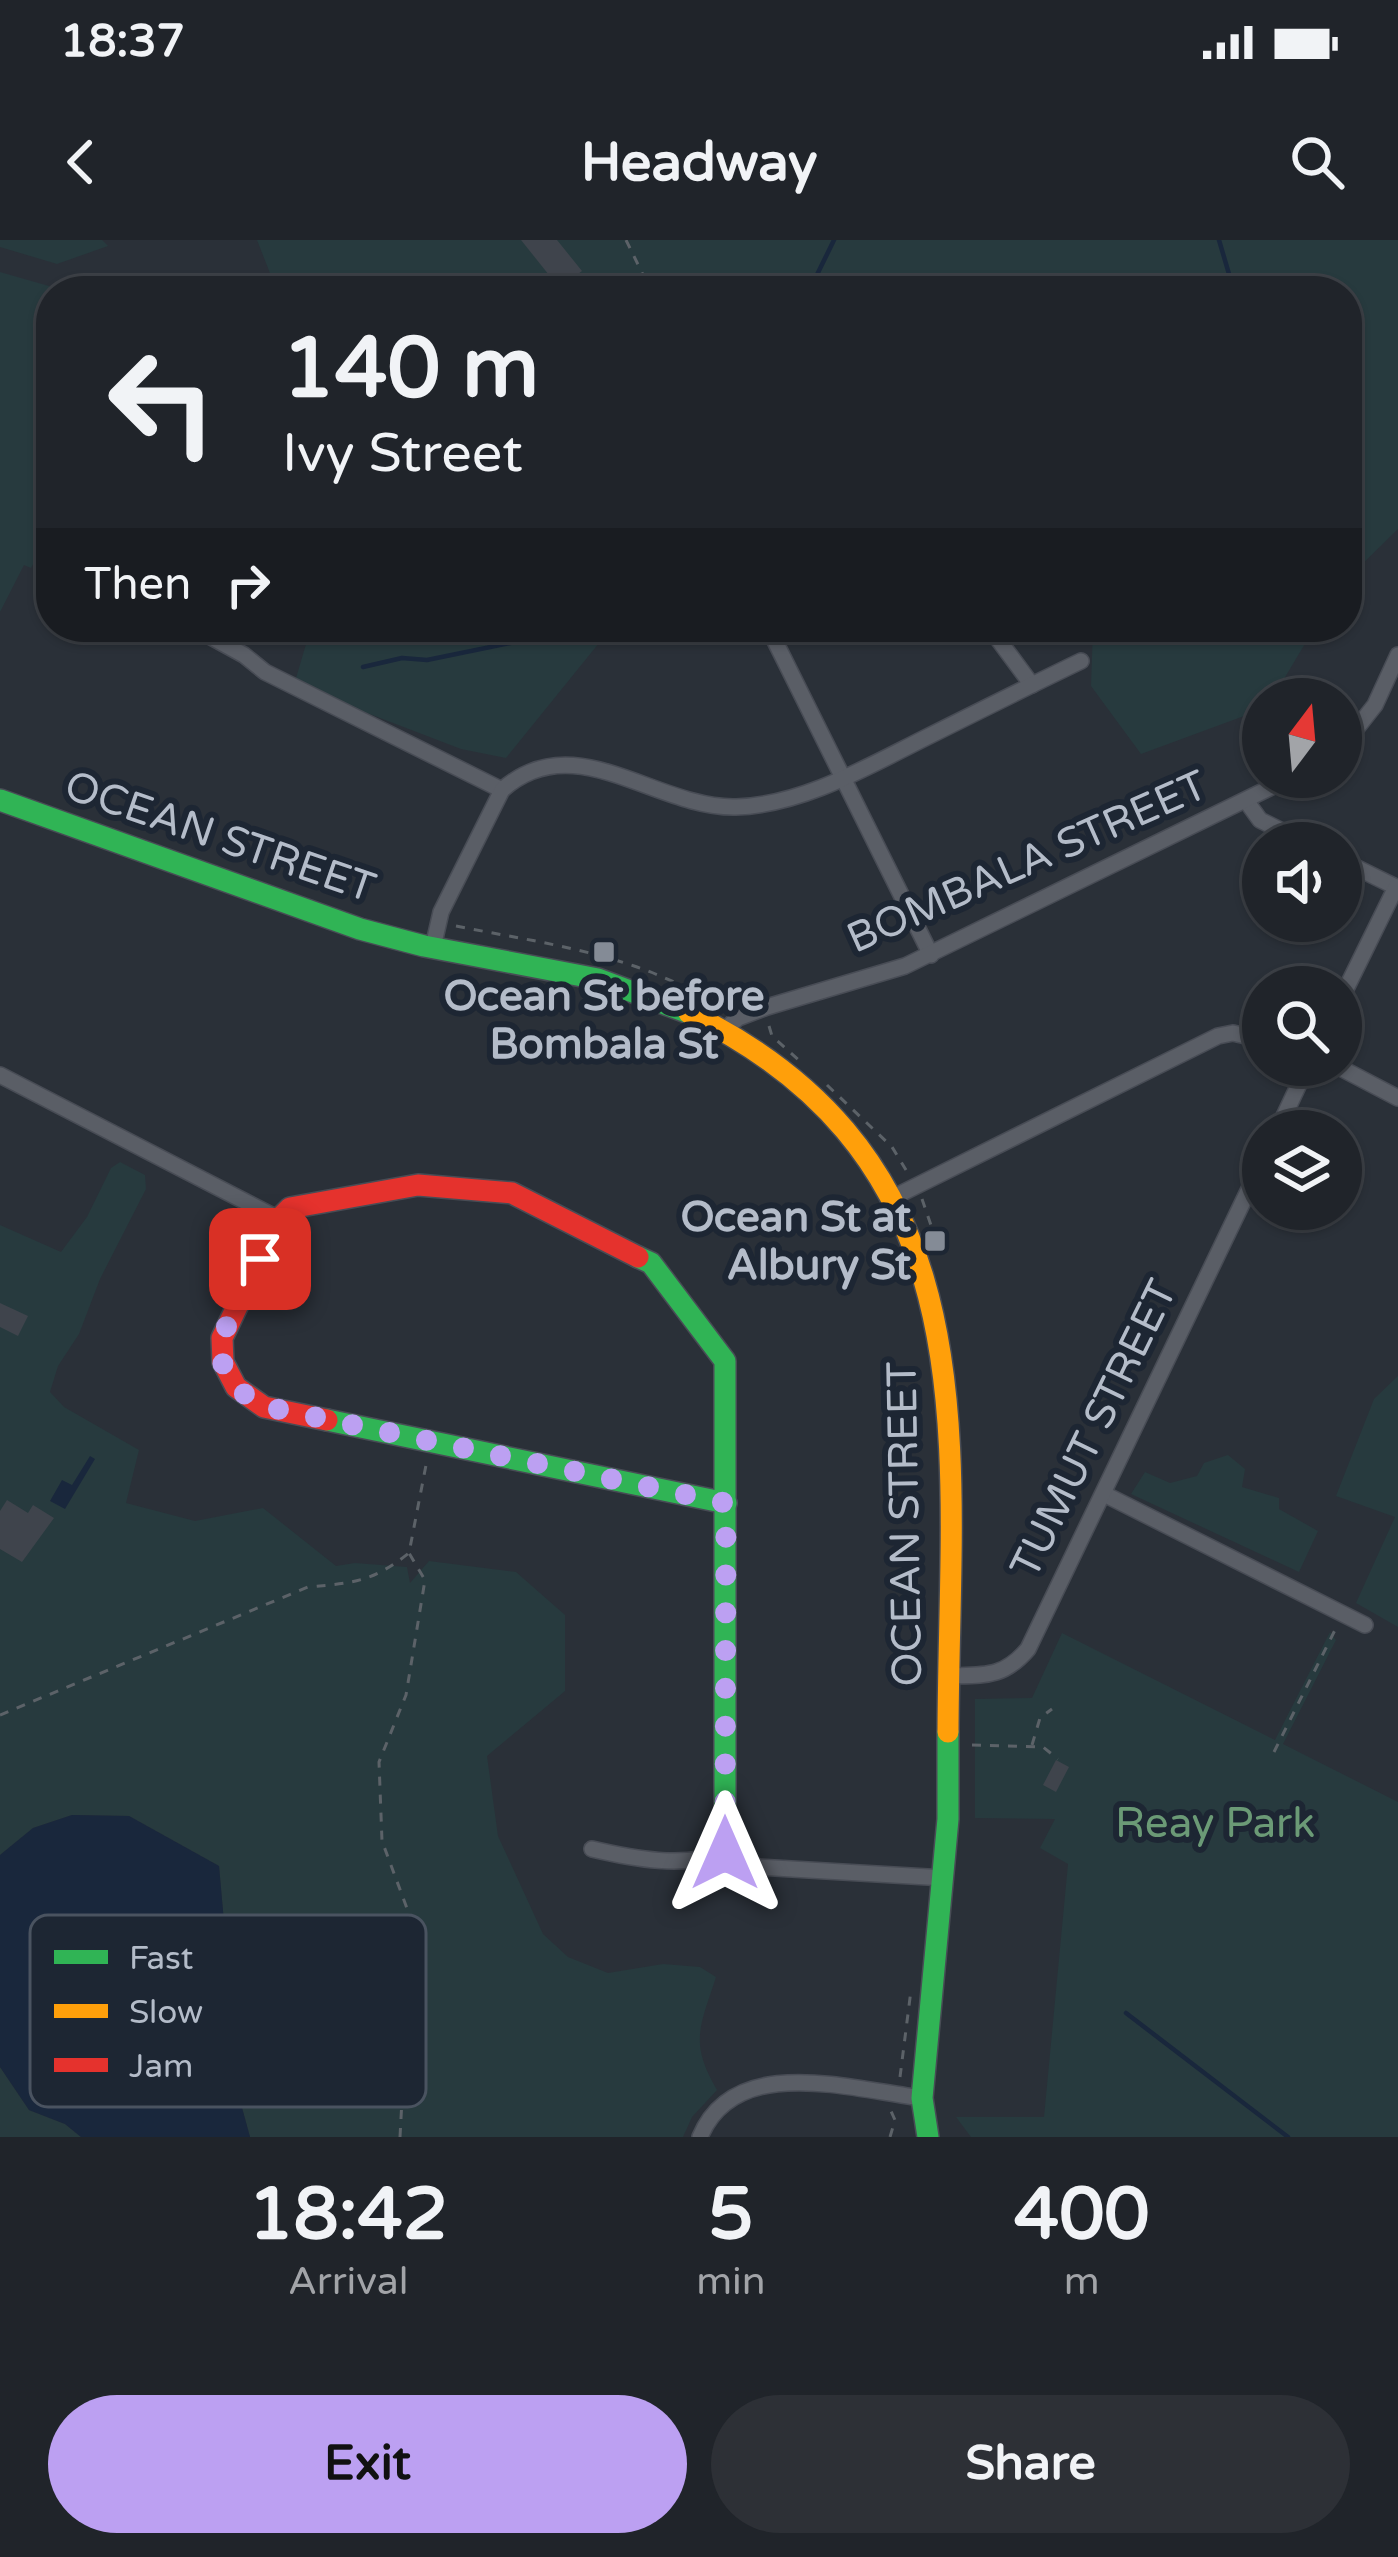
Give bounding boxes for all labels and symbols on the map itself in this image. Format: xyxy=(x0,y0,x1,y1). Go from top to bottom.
north arrow xyxy=(1242,678,1362,798)
street label: BOMBALA STREET xyxy=(839,759,1215,964)
street label: OCEAN STREET xyxy=(58,760,382,914)
marker: Ocean St before Bombala St xyxy=(591,939,617,965)
place label: Ocean St before Bombala St xyxy=(443,971,765,1070)
place label: Ocean St at Albury St xyxy=(681,1192,911,1291)
pin xyxy=(209,1208,311,1310)
marker: Ocean St at Albury St xyxy=(922,1228,948,1254)
street label: TUMUT STREET xyxy=(1000,1271,1188,1586)
street label: OCEAN STREET xyxy=(877,1361,933,1687)
position arrow xyxy=(662,1790,788,1916)
park label: Reay Park xyxy=(1115,1798,1315,1849)
legend xyxy=(30,1915,426,2107)
text: Fast xyxy=(129,1939,193,1978)
text: Slow xyxy=(129,1993,203,2032)
text: Jam xyxy=(129,2047,193,2086)

